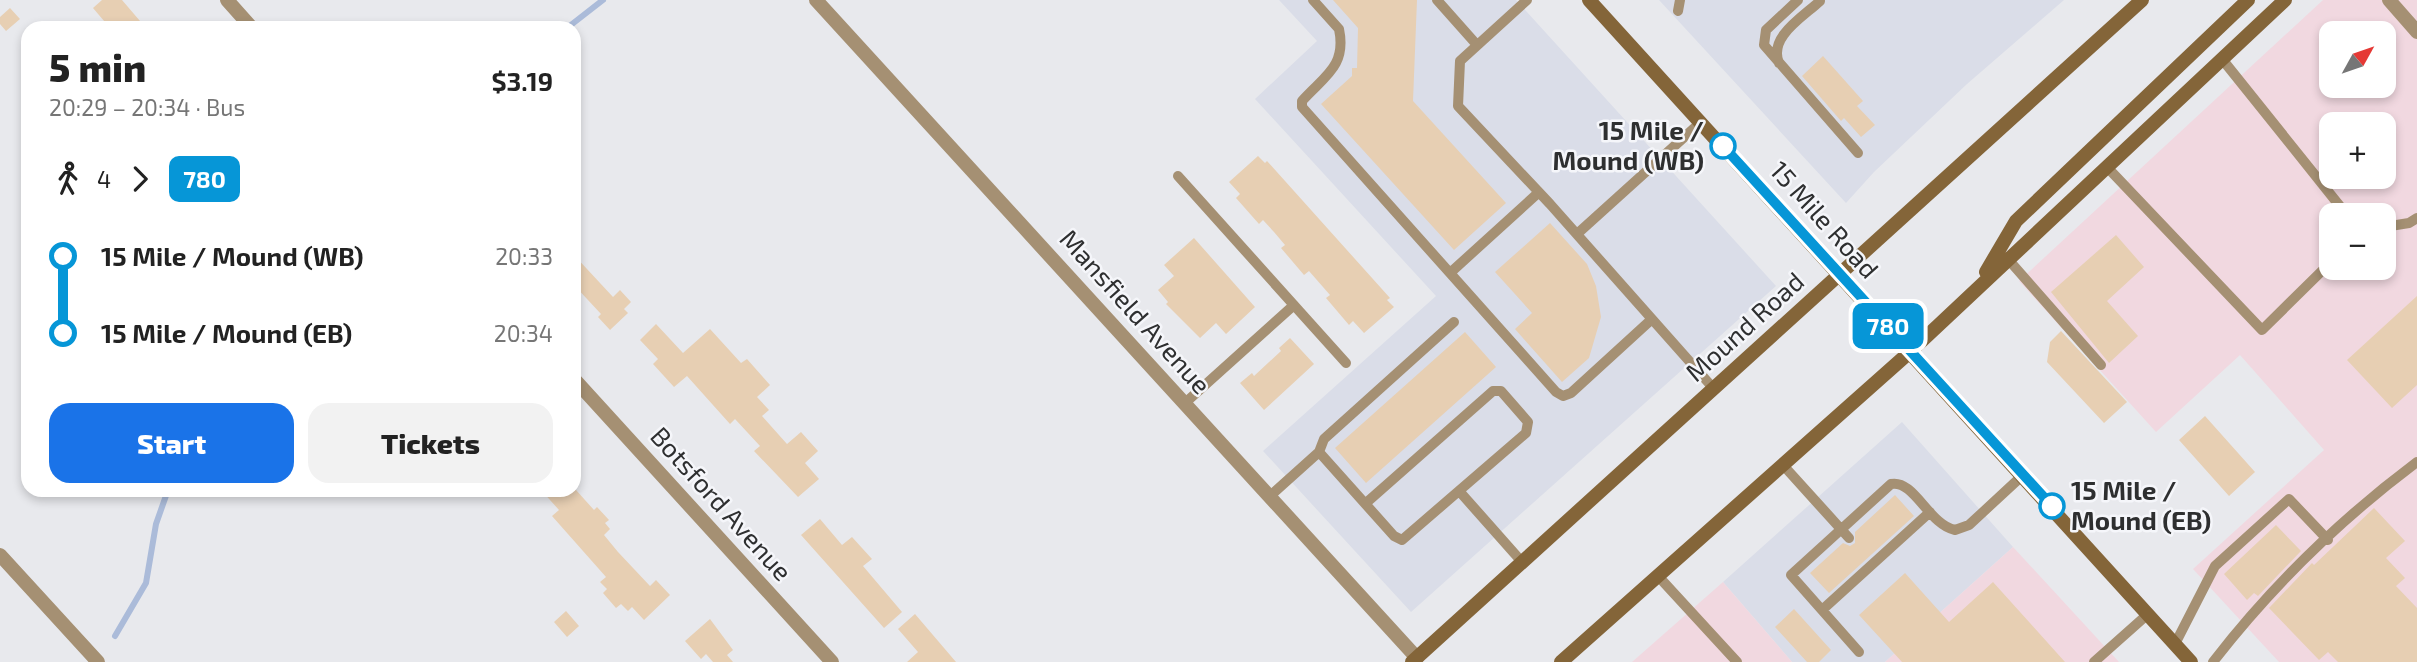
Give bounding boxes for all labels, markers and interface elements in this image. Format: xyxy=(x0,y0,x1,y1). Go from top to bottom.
north arrow xyxy=(2319,21,2396,98)
map controls xyxy=(2319,21,2396,280)
text: 5 min xyxy=(49,44,146,90)
text: $3.19 xyxy=(491,65,553,96)
text: 20:29 – 20:34 · Bus xyxy=(49,93,245,121)
button: + xyxy=(2319,112,2396,189)
place label: 15 Mile / Mound (WB) xyxy=(1553,114,1704,175)
marker: 15 Mile / Mound (WB) xyxy=(1710,133,1736,159)
street label: 15 Mile Road xyxy=(1765,154,1886,284)
icon: walk xyxy=(49,160,87,198)
icon: forward xyxy=(121,160,159,198)
text: 780 xyxy=(183,164,226,193)
text: 4 xyxy=(97,165,111,193)
button: − xyxy=(2319,203,2396,280)
street label: Mansfield Avenue xyxy=(1054,223,1218,399)
text: 15 Mile / Mound (WB) xyxy=(101,240,363,271)
text: 20:33 xyxy=(495,242,553,270)
street label: Mound Road xyxy=(1679,265,1809,387)
line badge: 780 xyxy=(1848,303,1928,349)
text: 780 xyxy=(1867,311,1909,340)
text: 15 Mile / Mound (EB) xyxy=(101,317,352,348)
text: 20:34 xyxy=(494,319,553,347)
button: Start xyxy=(49,403,294,483)
button: Tickets xyxy=(308,403,553,483)
street label: Botsford Avenue xyxy=(645,420,799,586)
place label: 15 Mile / Mound (EB) xyxy=(2071,474,2211,535)
marker: 15 Mile / Mound (EB) xyxy=(2039,493,2065,519)

